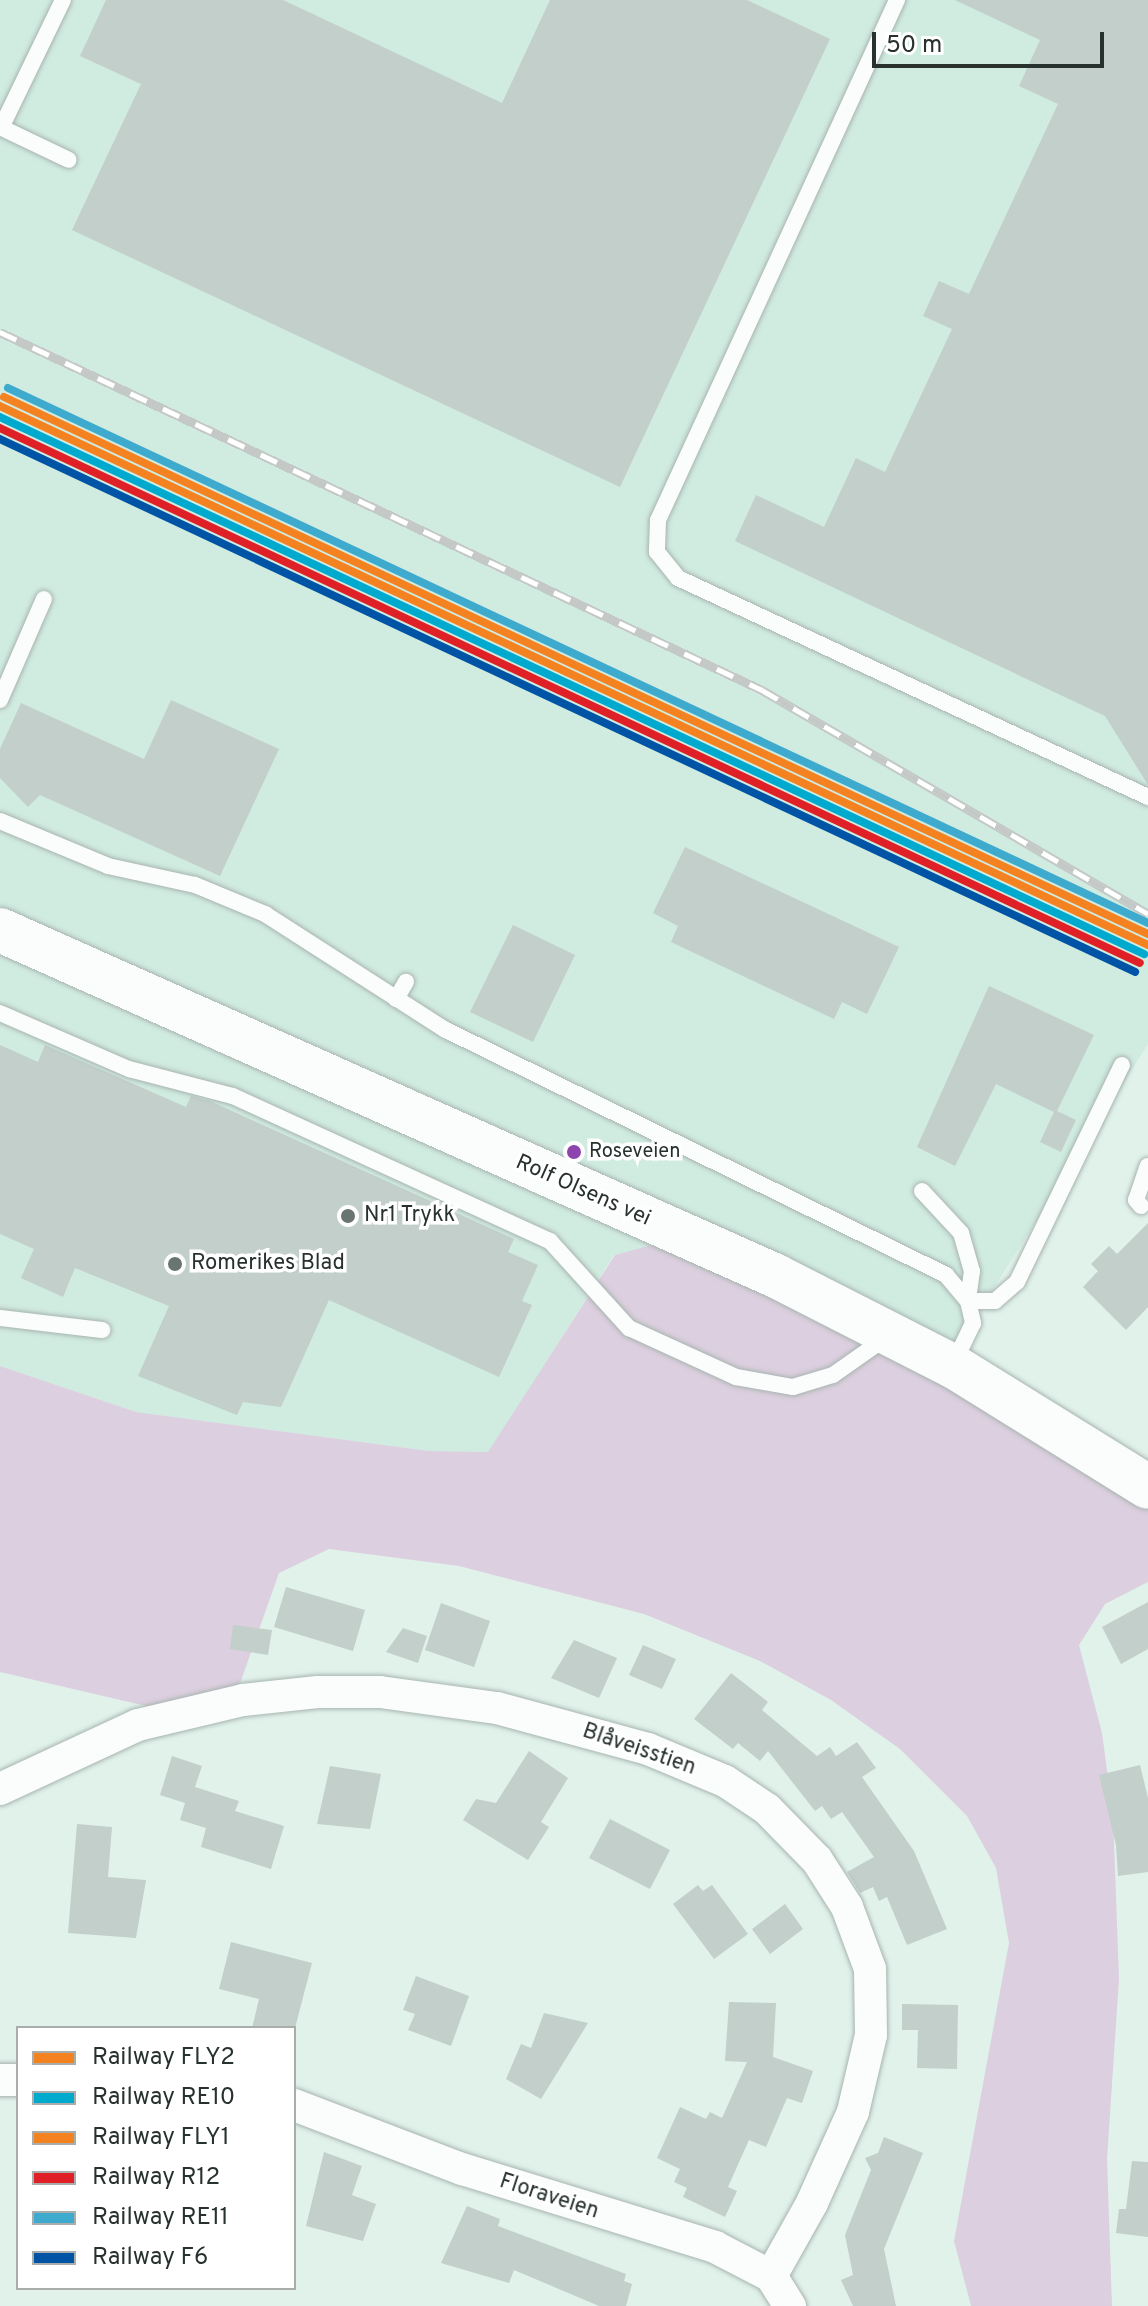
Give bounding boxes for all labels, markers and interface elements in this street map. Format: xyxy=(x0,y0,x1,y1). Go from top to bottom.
scale bar xyxy=(876,16,1108,66)
text: 50 m xyxy=(886,31,942,61)
place label: Roseveien xyxy=(589,1140,680,1164)
marker: Roseveien xyxy=(566,1144,582,1160)
street label: Rolf Olsens vei xyxy=(511,1149,655,1233)
place label: Nr1 Trykk xyxy=(364,1203,456,1229)
marker: Nr1 Trykk xyxy=(339,1207,357,1225)
place label: Romerikes Blad xyxy=(191,1251,345,1277)
marker: Romerikes Blad xyxy=(166,1255,184,1273)
street label: Blåveisstien xyxy=(579,1718,699,1782)
legend xyxy=(16,2026,296,2290)
text: Railway FLY2 xyxy=(92,2043,235,2073)
text: Railway RE10 xyxy=(92,2083,235,2113)
text: Railway FLY1 xyxy=(92,2123,230,2153)
text: Railway R12 xyxy=(92,2163,220,2193)
street label: Floraveien xyxy=(496,2169,602,2225)
text: Railway RE11 xyxy=(92,2203,229,2233)
text: Railway F6 xyxy=(92,2243,208,2273)

